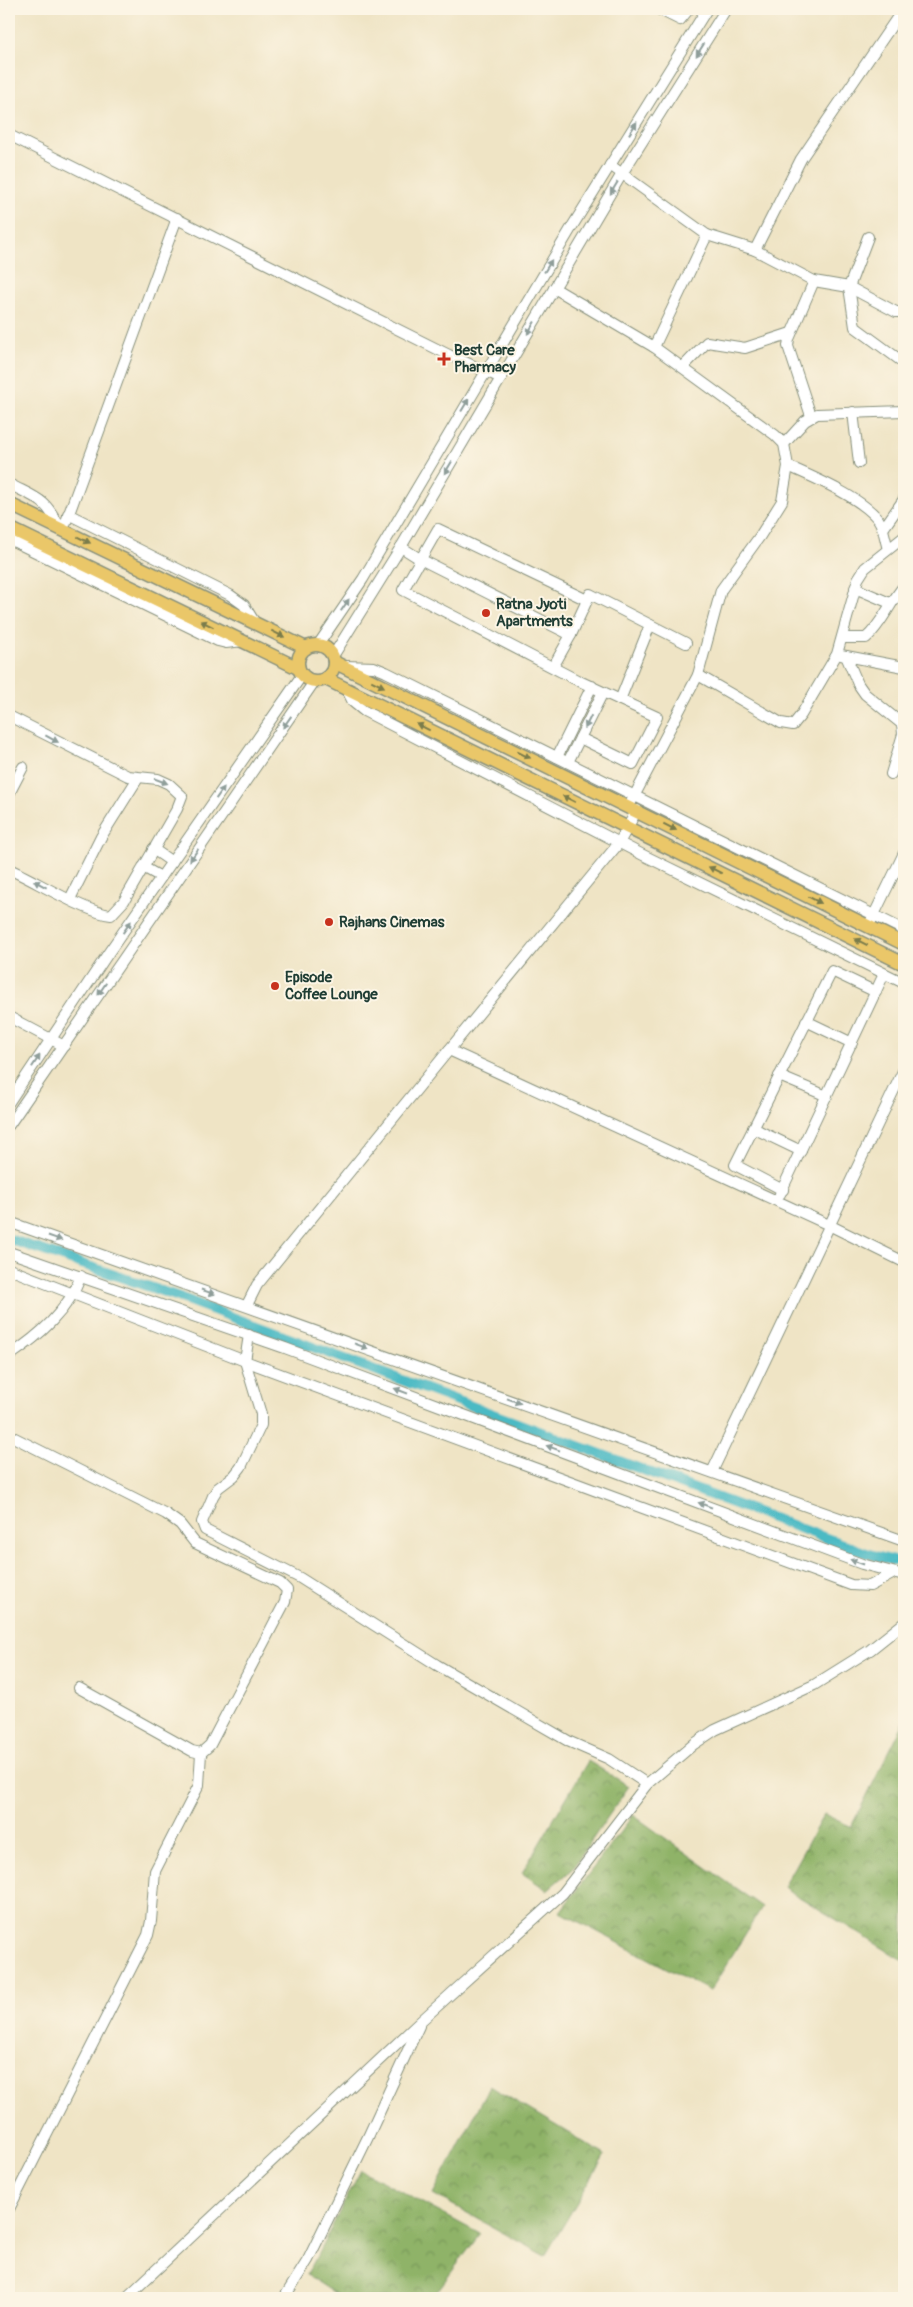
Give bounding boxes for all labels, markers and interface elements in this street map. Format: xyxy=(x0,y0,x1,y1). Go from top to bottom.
one-way arrow xyxy=(695,43,704,57)
one-way arrow xyxy=(629,121,638,134)
one-way arrow xyxy=(609,181,618,194)
one-way arrow xyxy=(544,259,553,272)
one-way arrow xyxy=(526,321,535,334)
place label: Best Care Pharmacy xyxy=(454,341,517,377)
marker: Best Care Pharmacy xyxy=(438,353,450,365)
one-way arrow xyxy=(460,399,469,412)
one-way arrow xyxy=(444,461,453,474)
one-way arrow xyxy=(77,536,91,544)
place label: Ratna Jyoti Apartments xyxy=(496,595,573,631)
one-way arrow xyxy=(340,598,350,611)
marker: Ratna Jyoti Apartments xyxy=(480,607,492,619)
one-way arrow xyxy=(200,619,214,627)
one-way arrow xyxy=(271,630,285,638)
one-way arrow xyxy=(371,680,385,688)
one-way arrow xyxy=(282,715,292,729)
one-way arrow xyxy=(583,715,591,729)
one-way arrow xyxy=(416,723,430,731)
one-way arrow xyxy=(45,735,59,743)
one-way arrow xyxy=(517,751,531,759)
one-way arrow xyxy=(154,777,169,785)
one-way arrow xyxy=(215,787,225,800)
one-way arrow xyxy=(562,794,576,802)
one-way arrow xyxy=(663,823,677,831)
one-way arrow xyxy=(189,849,199,862)
one-way arrow xyxy=(708,866,722,874)
one-way arrow xyxy=(33,880,47,888)
one-way arrow xyxy=(808,896,822,904)
place label: Rajhans Cinemas xyxy=(339,913,445,932)
marker: Rajhans Cinemas xyxy=(323,916,335,928)
one-way arrow xyxy=(122,920,132,933)
one-way arrow xyxy=(853,938,868,946)
place label: Episode Coffee Lounge xyxy=(285,968,378,1004)
marker: Episode Coffee Lounge xyxy=(269,980,281,992)
one-way arrow xyxy=(97,983,107,996)
one-way arrow xyxy=(31,1055,40,1068)
one-way arrow xyxy=(48,1234,63,1242)
one-way arrow xyxy=(201,1288,216,1296)
one-way arrow xyxy=(354,1343,369,1350)
one-way arrow xyxy=(393,1387,408,1394)
one-way arrow xyxy=(507,1397,522,1405)
one-way arrow xyxy=(545,1444,560,1452)
one-way arrow xyxy=(697,1501,712,1509)
one-way arrow xyxy=(850,1558,865,1565)

